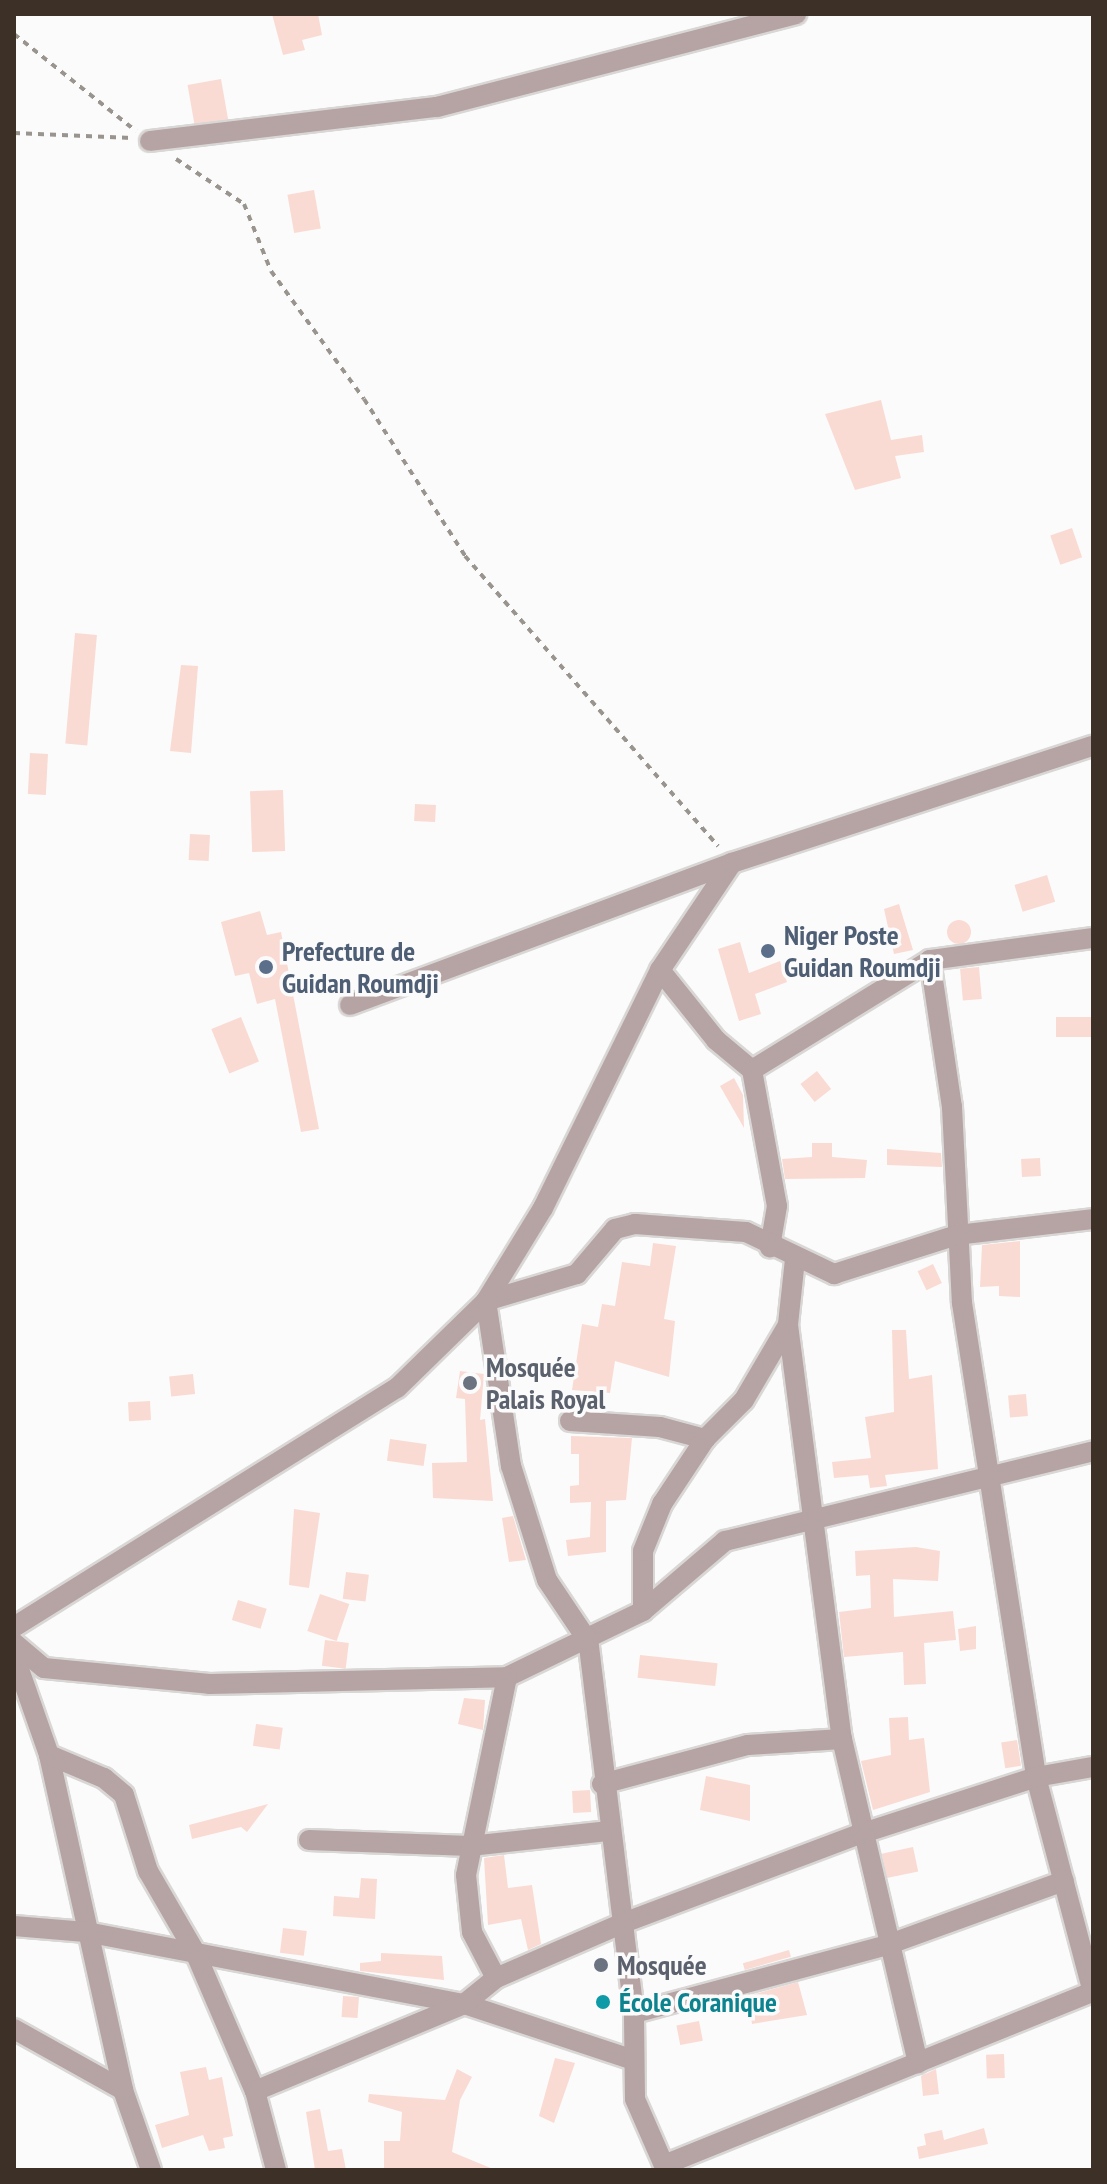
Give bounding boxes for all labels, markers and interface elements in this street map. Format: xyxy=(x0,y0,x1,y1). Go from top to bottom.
place label: Niger Poste Guidan Roumdji xyxy=(784,918,941,984)
place label: Prefecture de Guidan Roumdji xyxy=(282,934,439,1000)
marker: Niger Poste Guidan Roumdji xyxy=(759,942,777,960)
marker: Prefecture de Guidan Roumdji xyxy=(257,958,275,976)
place label: Mosquée Palais Royal xyxy=(486,1350,605,1416)
marker: Mosquée Palais Royal xyxy=(461,1374,479,1392)
place label: Mosquée xyxy=(617,1948,707,1982)
marker: Mosquée xyxy=(592,1956,610,1974)
place label: École Coranique xyxy=(619,1985,777,2019)
marker: École Coranique xyxy=(594,1993,612,2011)

